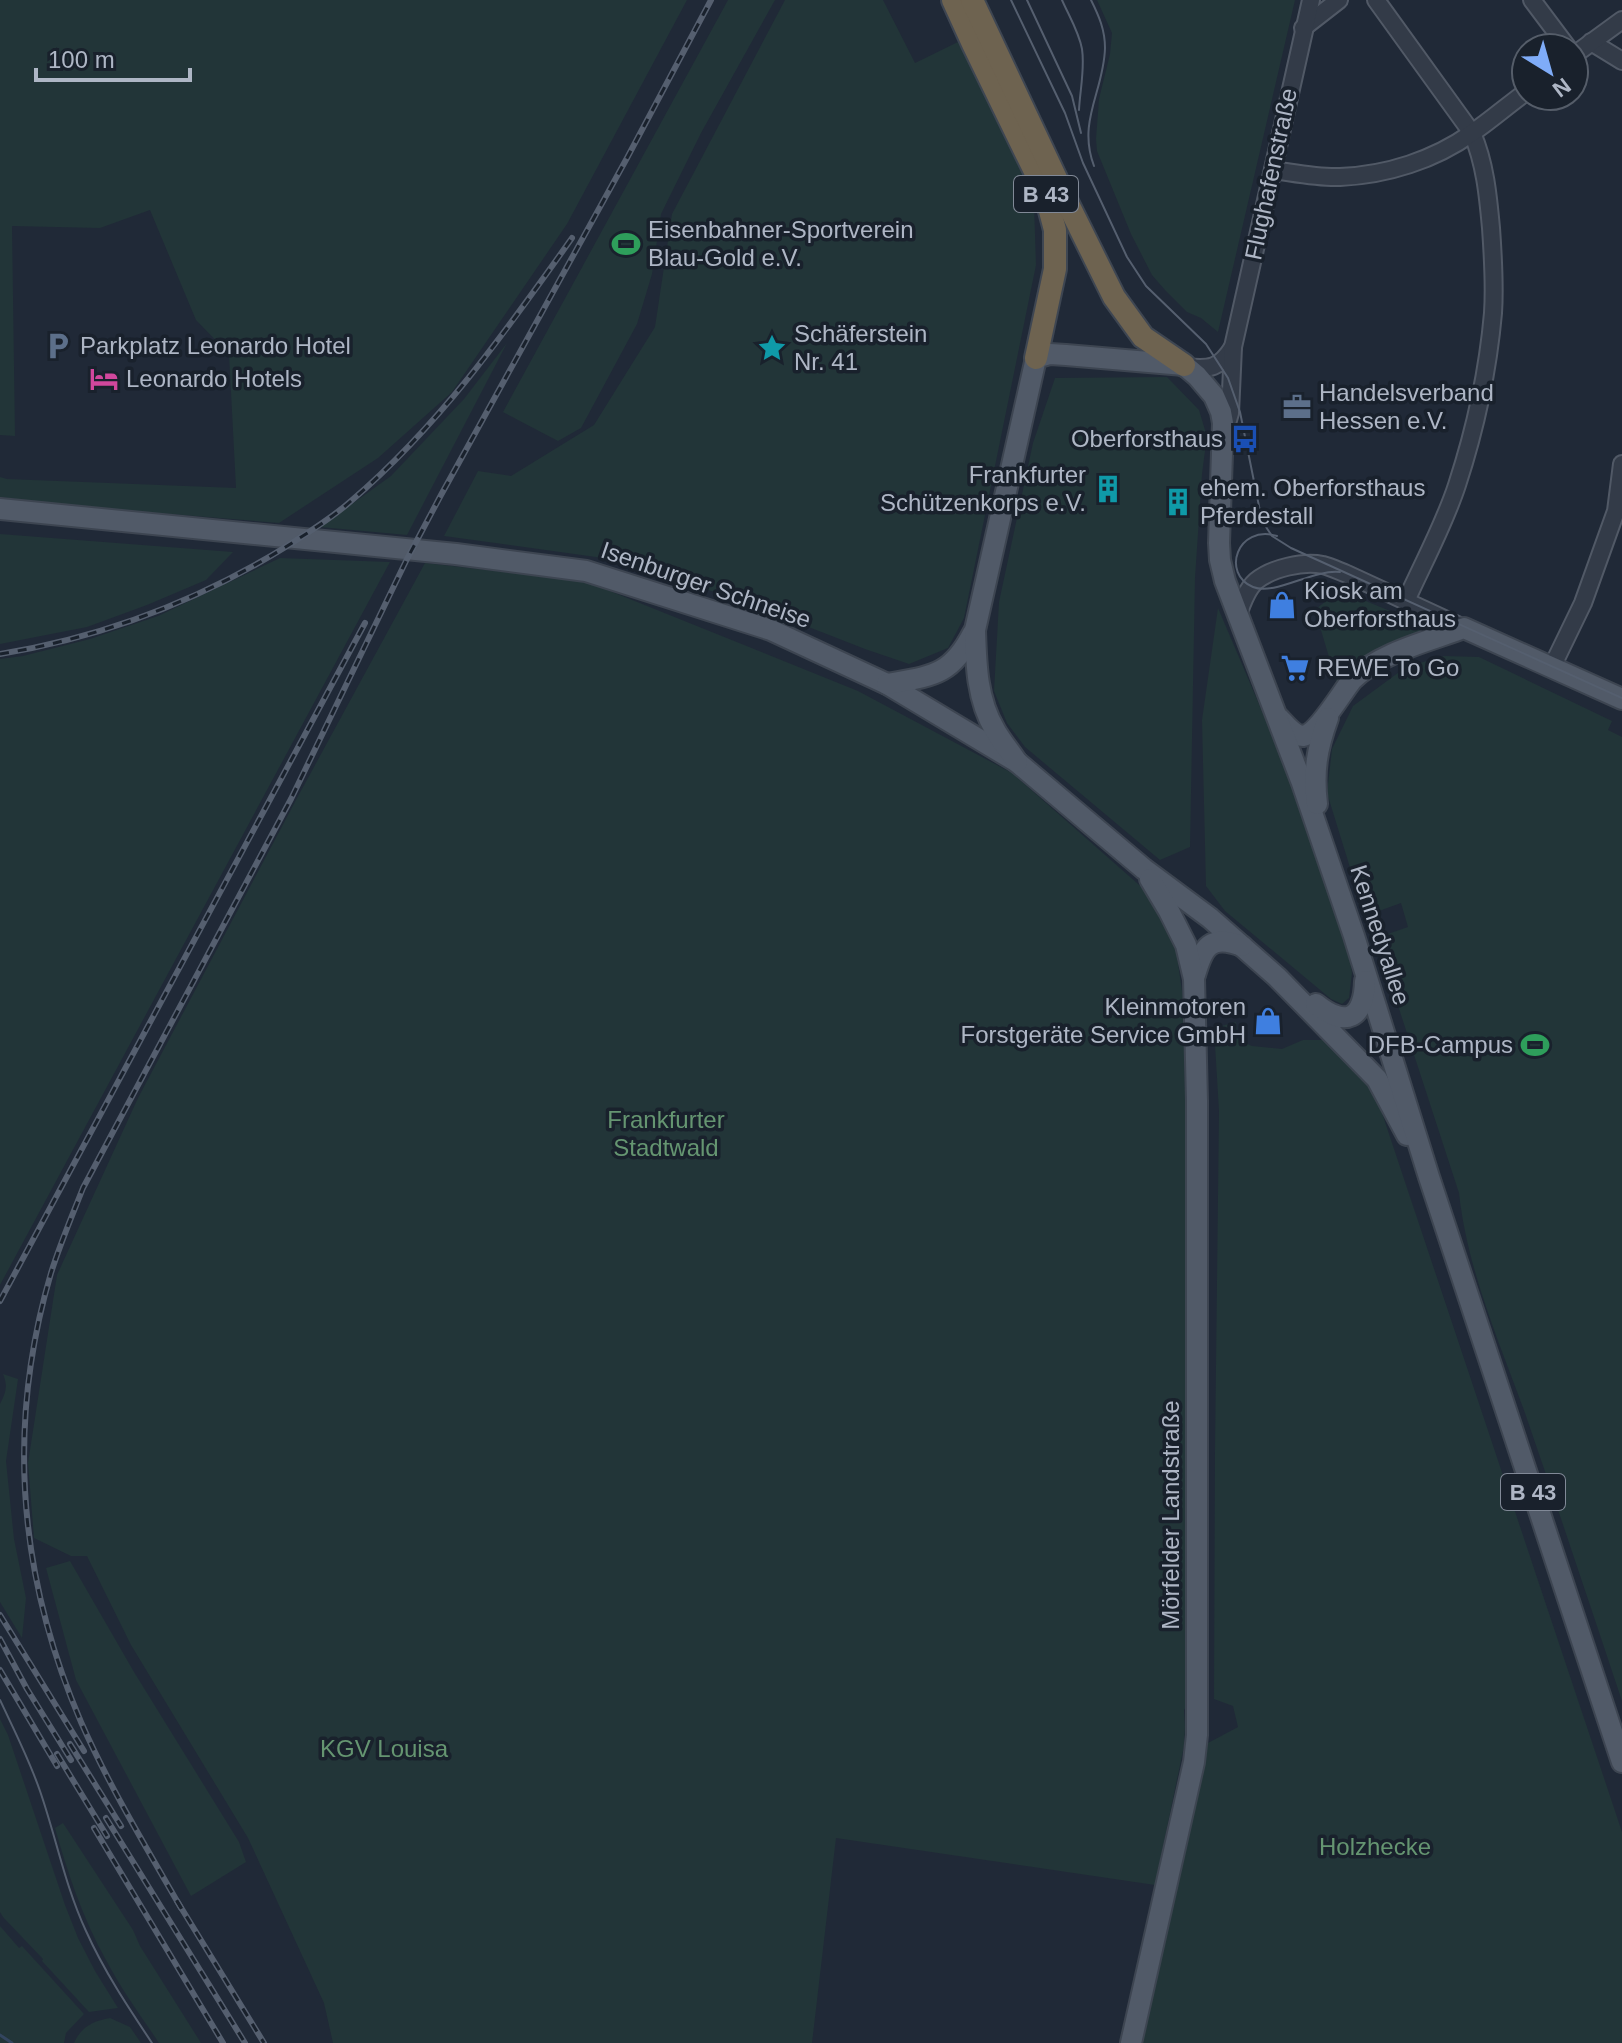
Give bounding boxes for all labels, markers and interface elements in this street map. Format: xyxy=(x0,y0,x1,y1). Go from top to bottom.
scale bar xyxy=(36,32,190,82)
north arrow xyxy=(1510,32,1590,112)
text: 100 m xyxy=(48,46,115,73)
text: N xyxy=(1548,73,1576,102)
street label: Flughafenstraße xyxy=(1239,86,1302,262)
road number: B 43 xyxy=(1014,176,1078,212)
place label: Eisenbahner-Sportverein Blau-Gold e.V. xyxy=(648,216,914,271)
sports icon: Eisenbahner-Sportverein Blau-Gold e.V. xyxy=(611,229,641,259)
place label: Schäferstein Nr. 41 xyxy=(794,320,927,375)
parking icon: Parkplatz Leonardo Hotel xyxy=(43,331,73,361)
place label: Parkplatz Leonardo Hotel xyxy=(80,332,351,359)
place icon: Schäferstein Nr. 41 xyxy=(757,333,787,363)
hotel icon: Leonardo Hotels xyxy=(89,364,119,394)
place label: Leonardo Hotels xyxy=(126,365,302,392)
place label: Handelsverband Hessen e.V. xyxy=(1319,379,1494,434)
office icon: Handelsverband Hessen e.V. xyxy=(1282,392,1312,422)
bus stop icon: Oberforsthaus xyxy=(1230,424,1260,454)
place label: Oberforsthaus xyxy=(1071,425,1223,452)
place label: Frankfurter Schützenkorps e.V. xyxy=(880,461,1086,516)
building icon: Frankfurter Schützenkorps e.V. xyxy=(1093,474,1123,504)
place label: ehem. Oberforsthaus Pferdestall xyxy=(1200,474,1425,529)
building icon: ehem. Oberforsthaus Pferdestall xyxy=(1163,487,1193,517)
street label: Isenburger Schneise xyxy=(598,536,815,633)
place label: Kiosk am Oberforsthaus xyxy=(1304,577,1456,632)
shop icon: Kiosk am Oberforsthaus xyxy=(1267,590,1297,620)
supermarket icon: REWE To Go xyxy=(1280,653,1310,683)
place label: REWE To Go xyxy=(1317,654,1459,681)
street label: Kennedyallee xyxy=(1345,862,1416,1008)
place label: Kleinmotoren Forstgeräte Service GmbH xyxy=(961,993,1246,1048)
shop icon: Kleinmotoren Forstgeräte Service GmbH xyxy=(1253,1006,1283,1036)
sports icon: DFB-Campus xyxy=(1520,1030,1550,1060)
place label: DFB-Campus xyxy=(1368,1031,1513,1058)
park label: Frankfurter Stadtwald xyxy=(607,1106,725,1161)
street label: Mörfelder Landstraße xyxy=(1157,1400,1184,1630)
road number: B 43 xyxy=(1501,1474,1565,1510)
park label: KGV Louisa xyxy=(320,1735,449,1762)
park label: Holzhecke xyxy=(1319,1833,1431,1860)

